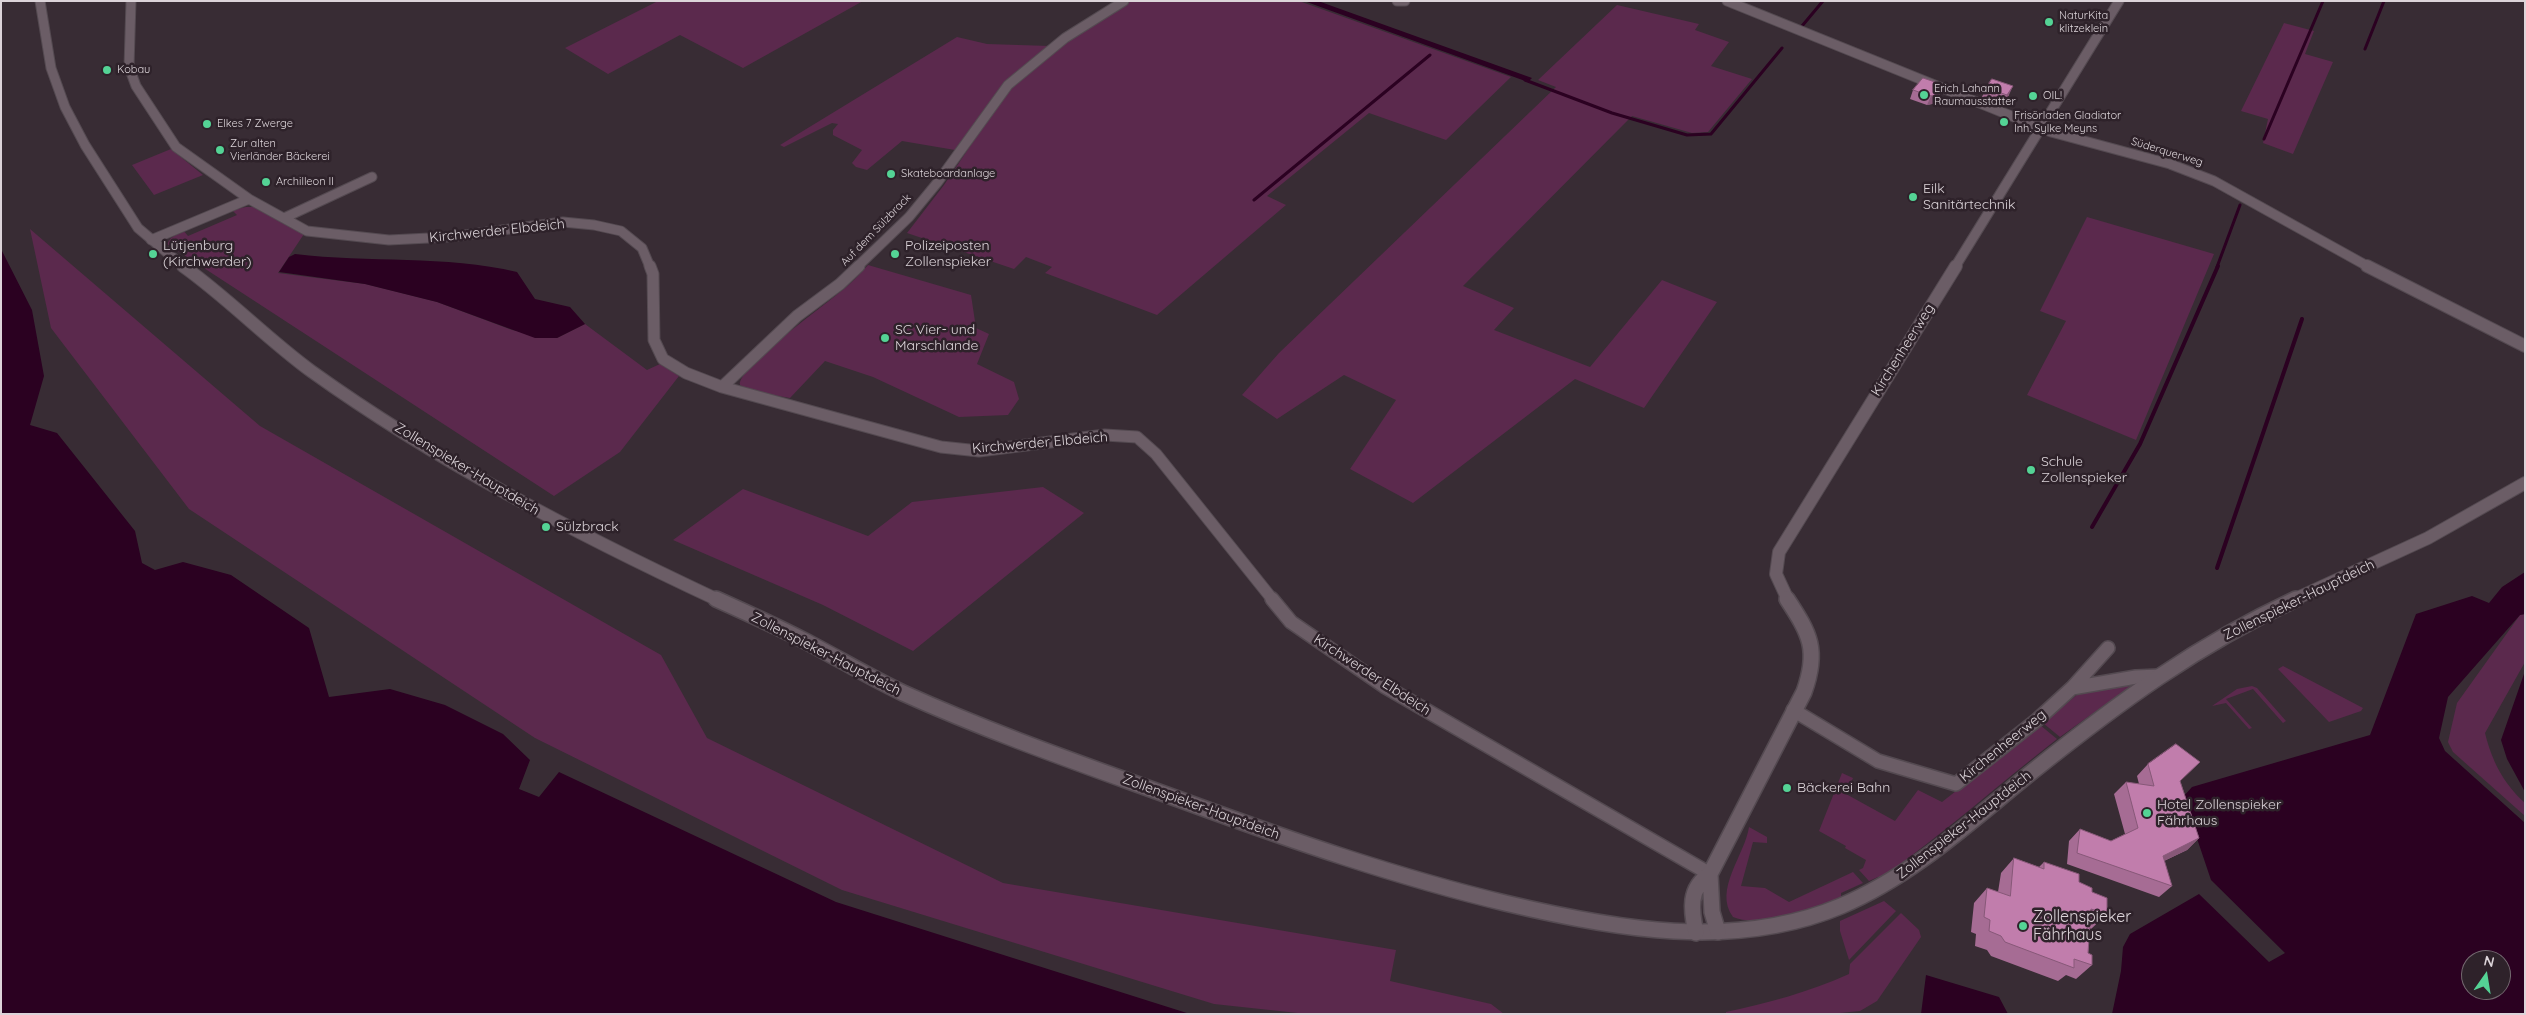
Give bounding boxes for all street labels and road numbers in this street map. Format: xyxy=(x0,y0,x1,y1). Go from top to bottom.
street label: Süderquerweg xyxy=(2129,135,2205,169)
street label: Auf dem Sülzbrack xyxy=(838,191,914,269)
street label: Kirchwerder Elbdeich xyxy=(428,216,566,246)
street label: Kirchenheerweg xyxy=(1868,301,1938,399)
street label: Zollenspieker-Hauptdeich xyxy=(392,419,542,519)
street label: Kirchwerder Elbdeich xyxy=(971,429,1109,457)
street label: Zollenspieker-Hauptdeich xyxy=(2221,556,2377,644)
street label: Zollenspieker-Hauptdeich xyxy=(748,609,904,699)
street label: Kirchwerder Elbdeich xyxy=(1310,631,1434,719)
street label: Kirchenheerweg xyxy=(1957,706,2049,786)
street label: Zollenspieker-Hauptdeich xyxy=(1894,767,2034,883)
street label: Zollenspieker-Hauptdeich xyxy=(1120,771,1282,843)

